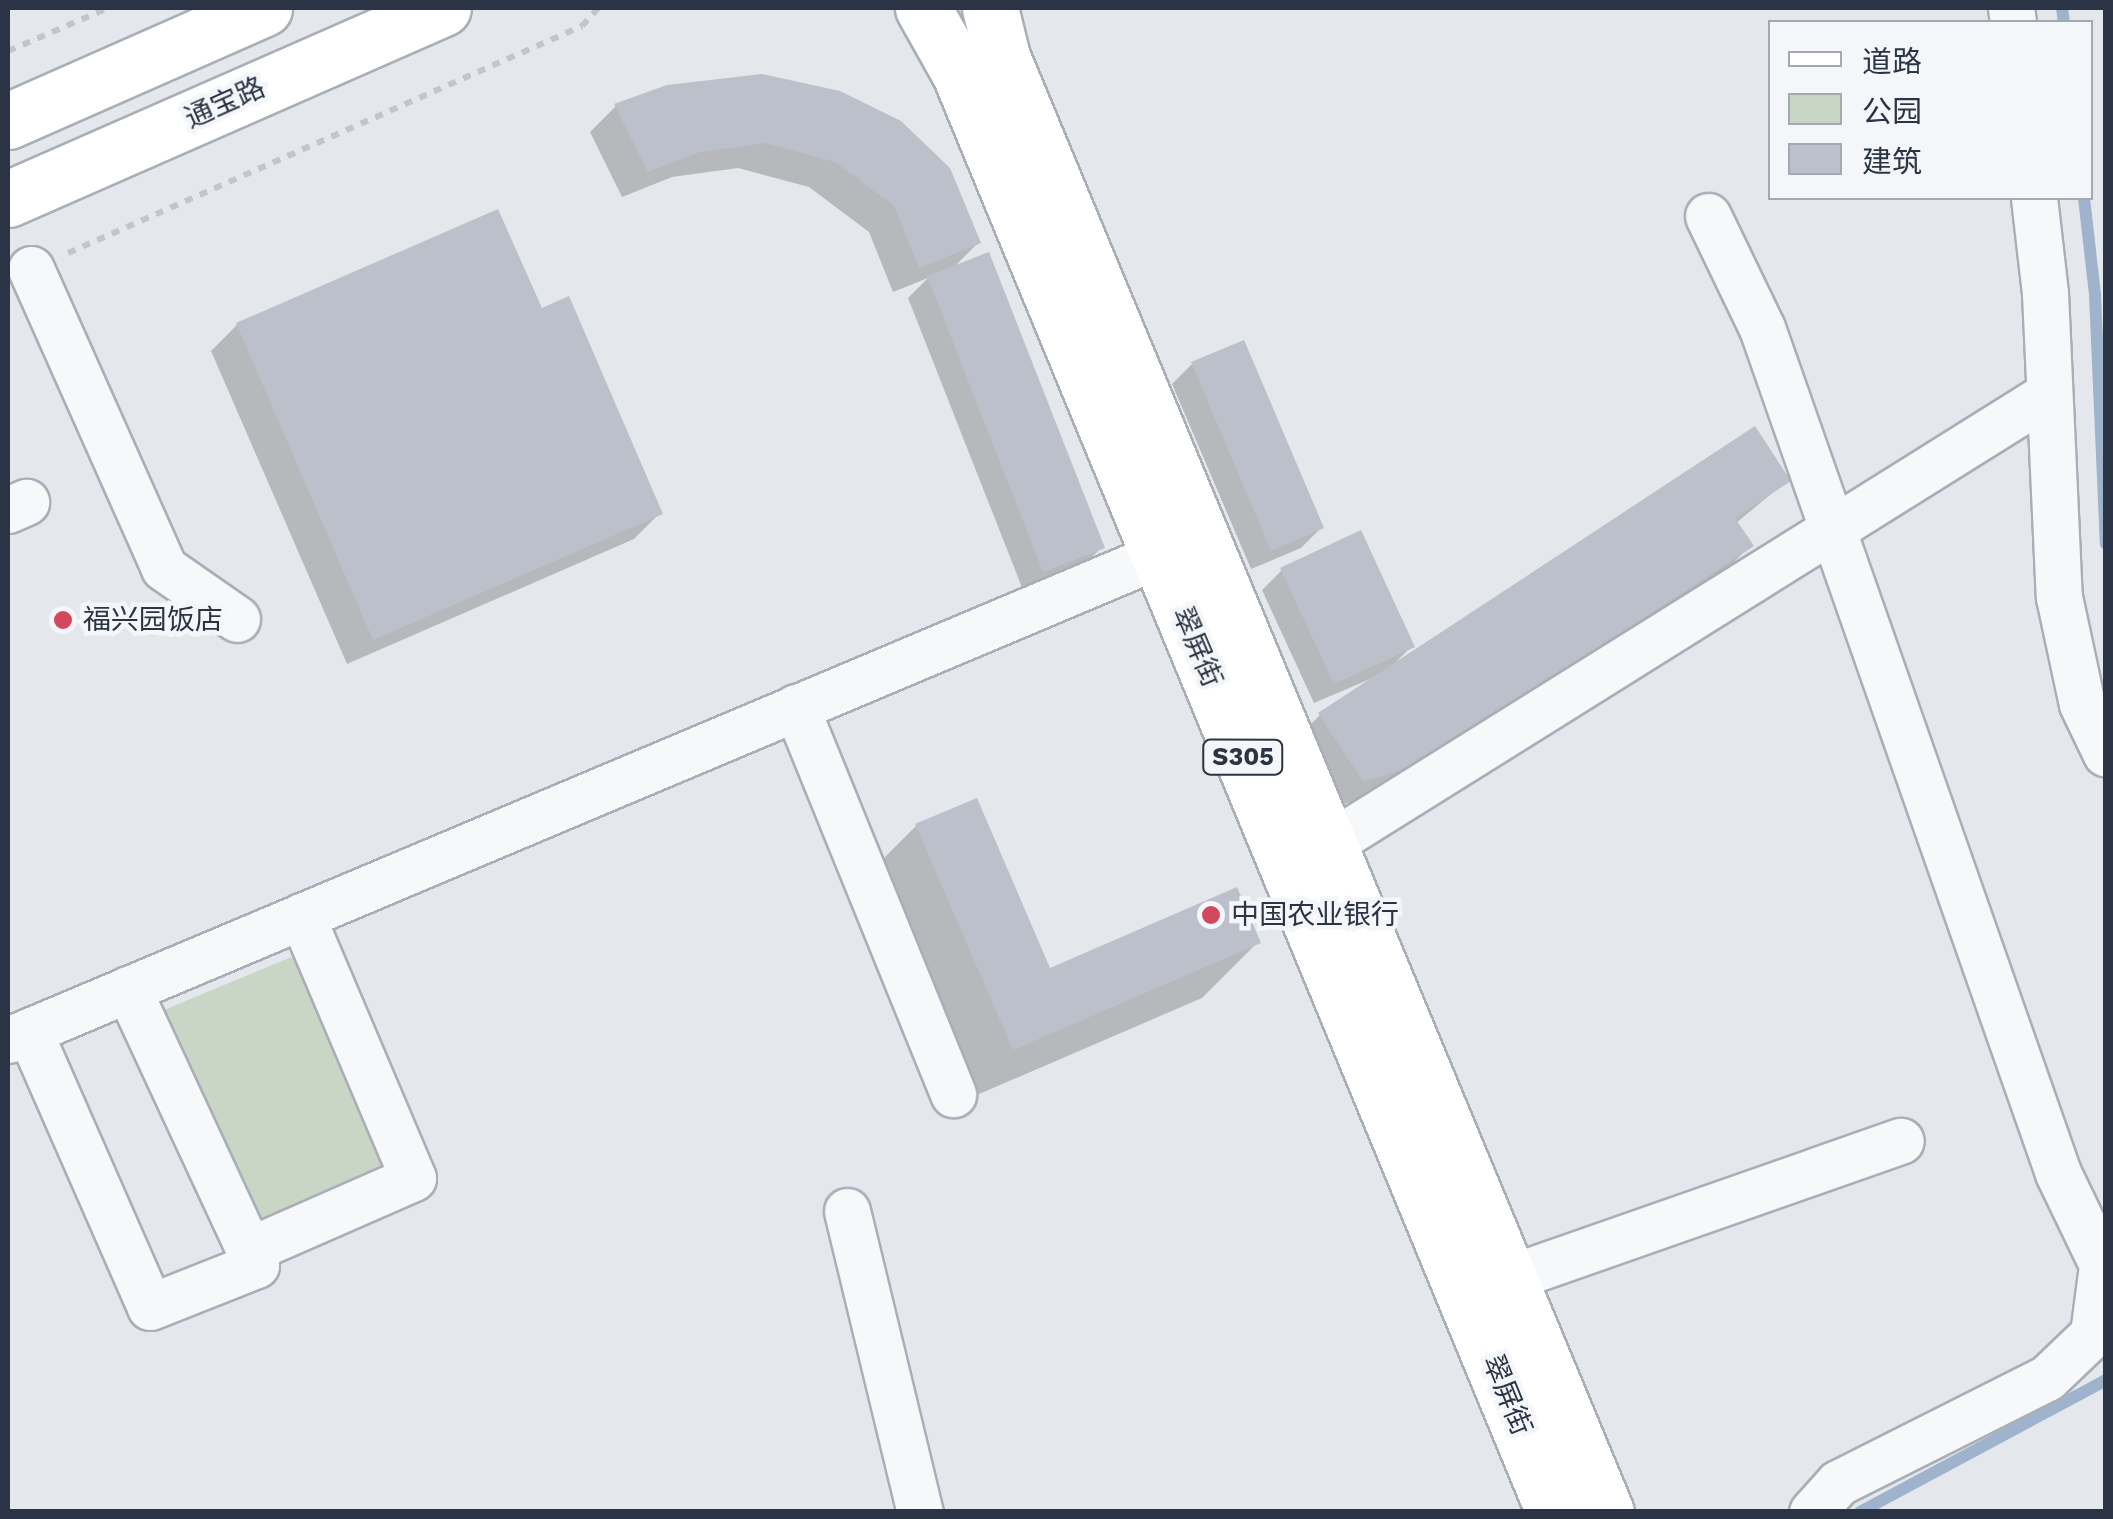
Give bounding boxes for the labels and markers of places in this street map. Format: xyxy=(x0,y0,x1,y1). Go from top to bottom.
place label: 福兴园饭店 xyxy=(83,603,223,637)
marker: 福兴园饭店 xyxy=(52,609,74,631)
place label: 中国农业银行 xyxy=(1231,898,1399,932)
marker: 中国农业银行 xyxy=(1200,904,1222,926)

